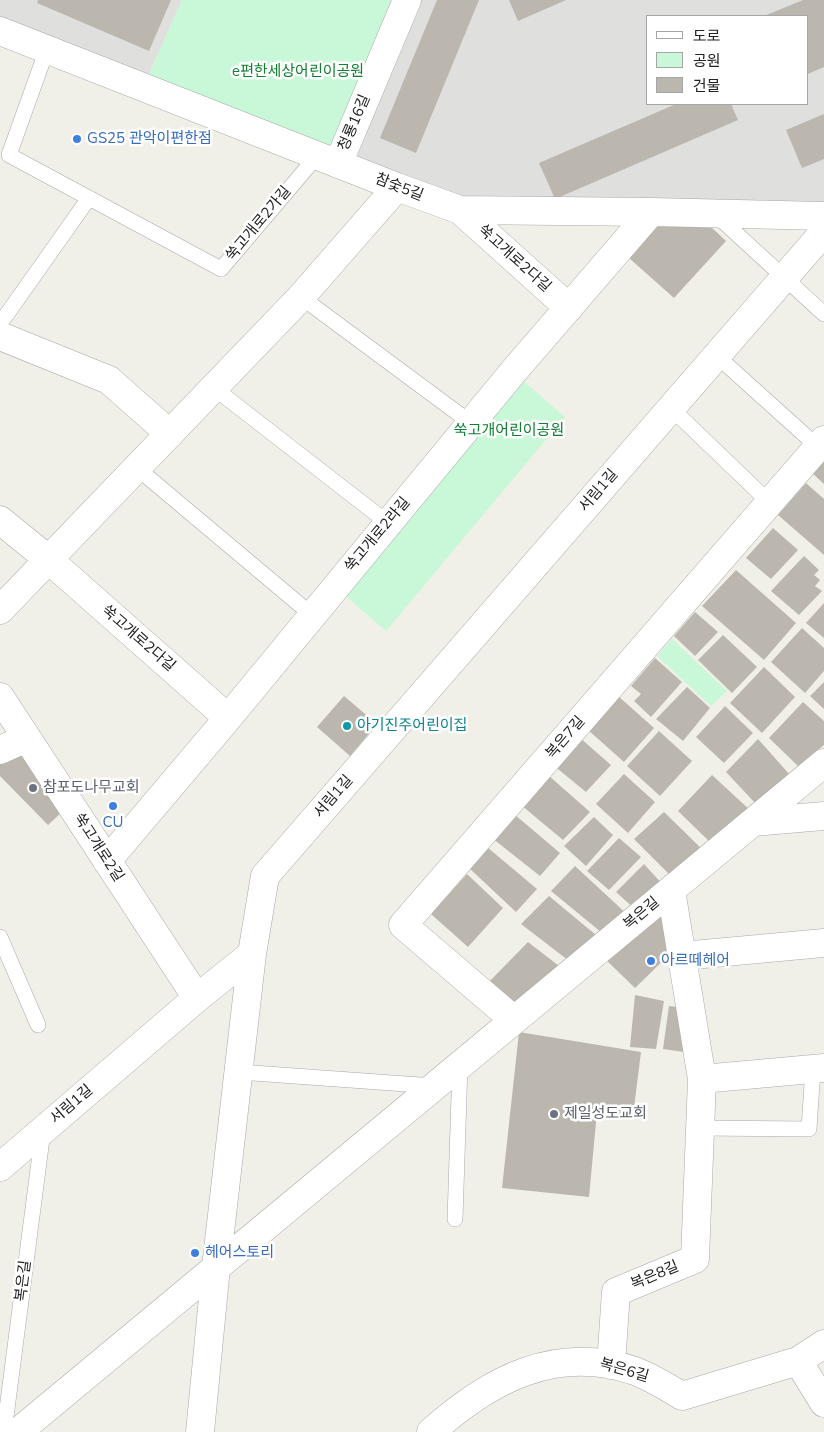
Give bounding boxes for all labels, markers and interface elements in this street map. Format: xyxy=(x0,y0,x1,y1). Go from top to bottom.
legend xyxy=(646,15,809,105)
text: 도로 xyxy=(693,26,721,46)
text: 공원 xyxy=(693,51,721,71)
park label: e편한세상어린이공원 xyxy=(232,63,364,81)
text: 건물 xyxy=(693,76,721,96)
street label: 청룡16길 xyxy=(335,92,375,154)
place label: GS25 관악이편한점 xyxy=(87,130,212,148)
marker: GS25 관악이편한점 xyxy=(71,133,83,145)
street label: 참숯5길 xyxy=(372,171,426,205)
street label: 쑥고개로2가길 xyxy=(223,183,295,265)
street label: 쑥고개로2다길 xyxy=(474,222,554,296)
park label: 쑥고개어린이공원 xyxy=(454,422,564,440)
street label: 서림1길 xyxy=(576,466,622,516)
street label: 쑥고개로2라길 xyxy=(342,494,414,576)
street label: 쑥고개로2다길 xyxy=(97,602,179,676)
street label: 복은7길 xyxy=(543,713,589,763)
place label: 아기진주어린이집 xyxy=(357,717,467,735)
marker: 아기진주어린이집 xyxy=(341,720,353,732)
street label: 서림1길 xyxy=(311,772,357,822)
place label: 참포도나무교회 xyxy=(43,779,140,797)
marker: 참포도나무교회 xyxy=(27,782,39,794)
marker: CU xyxy=(107,800,119,812)
street label: 쑥고개로2길 xyxy=(69,810,127,886)
place label: CU xyxy=(102,814,124,832)
street label: 복은길 xyxy=(620,894,664,934)
place label: 아르떼헤어 xyxy=(661,952,730,970)
marker: 아르떼헤어 xyxy=(645,955,657,967)
street label: 서림1길 xyxy=(47,1082,97,1128)
place label: 제일성도교회 xyxy=(564,1105,647,1123)
marker: 제일성도교회 xyxy=(548,1108,560,1120)
place label: 헤어스토리 xyxy=(205,1244,274,1262)
marker: 헤어스토리 xyxy=(189,1247,201,1259)
street label: 복은8길 xyxy=(628,1258,682,1294)
street label: 복은길 xyxy=(13,1259,35,1303)
street label: 복은6길 xyxy=(597,1355,651,1387)

